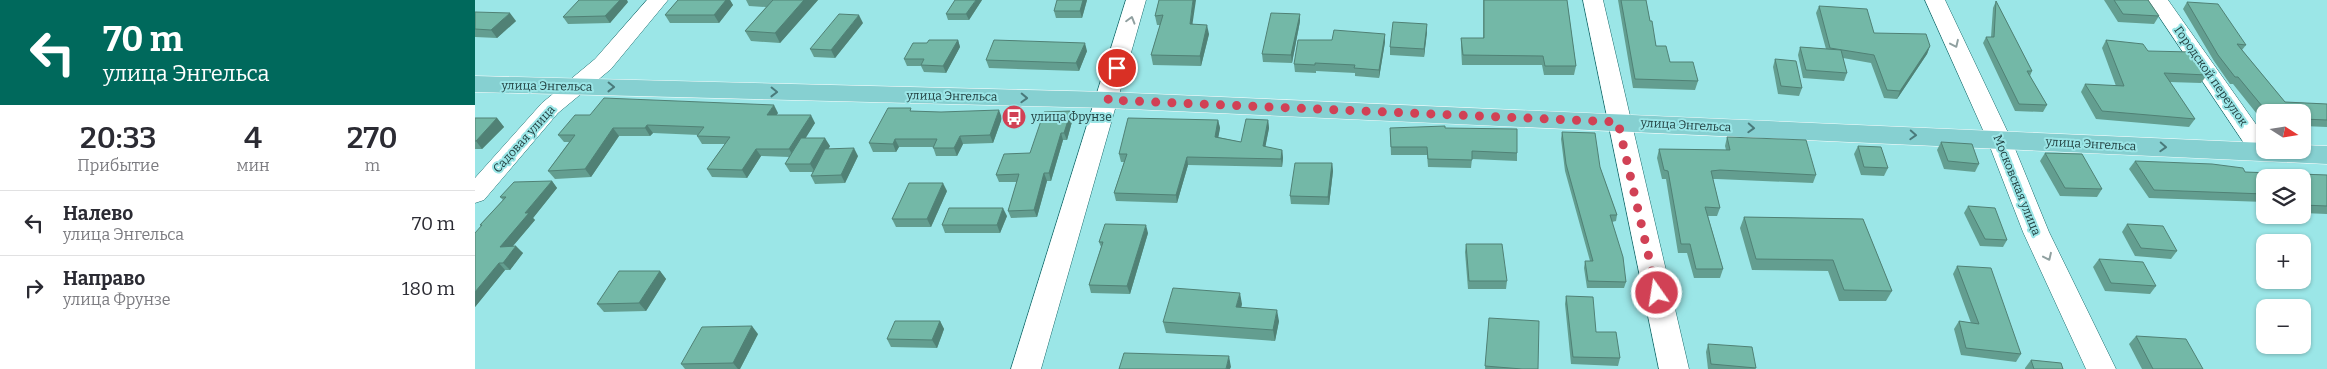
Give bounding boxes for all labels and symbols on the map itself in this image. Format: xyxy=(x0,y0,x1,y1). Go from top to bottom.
one-way arrow xyxy=(1125,16,1135,24)
street label: Городской переулок xyxy=(2171,24,2251,128)
one-way arrow xyxy=(1949,39,1959,48)
pin xyxy=(1096,47,1138,89)
street label: улица Энгельса xyxy=(500,78,593,94)
one-way arrow xyxy=(607,82,615,93)
one-way arrow xyxy=(770,86,778,97)
street label: улица Энгельса xyxy=(905,88,998,104)
one-way arrow xyxy=(1020,93,1028,103)
street label: Садовая улица xyxy=(490,102,558,176)
bus stop icon: улица Фрунзе xyxy=(1001,104,1027,130)
north arrow xyxy=(2256,104,2311,159)
place label: улица Фрунзе xyxy=(1030,110,1112,124)
street label: улица Энгельса xyxy=(1639,116,1732,134)
one-way arrow xyxy=(1747,123,1755,134)
one-way arrow xyxy=(1910,130,1918,141)
street label: Московская улица xyxy=(1990,133,2044,238)
street label: улица Энгельса xyxy=(2044,135,2137,153)
one-way arrow xyxy=(2160,142,2167,152)
one-way arrow xyxy=(2042,252,2052,261)
position arrow xyxy=(1630,266,1682,318)

